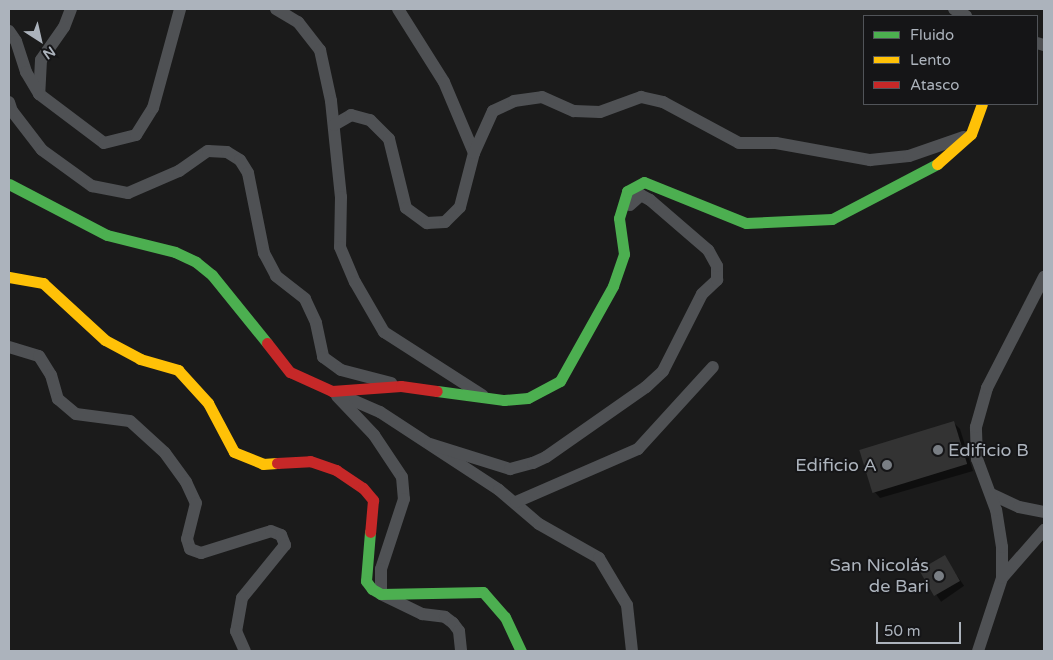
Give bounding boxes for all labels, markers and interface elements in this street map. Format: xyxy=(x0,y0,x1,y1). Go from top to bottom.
north arrow xyxy=(15,15,65,65)
legend xyxy=(863,15,1038,105)
text: Fluido xyxy=(910,26,954,44)
text: N xyxy=(39,43,58,63)
text: Lento xyxy=(910,51,951,69)
text: Atasco xyxy=(910,76,959,94)
place label: Edificio B xyxy=(948,439,1029,461)
marker: Edificio B xyxy=(932,444,944,456)
place label: Edificio A xyxy=(795,454,877,476)
marker: Edificio A xyxy=(881,459,893,471)
place label: San Nicolás de Bari xyxy=(830,555,929,598)
marker: San Nicolás de Bari xyxy=(933,570,945,582)
scale bar xyxy=(878,612,963,644)
text: 50 m xyxy=(884,622,921,640)

